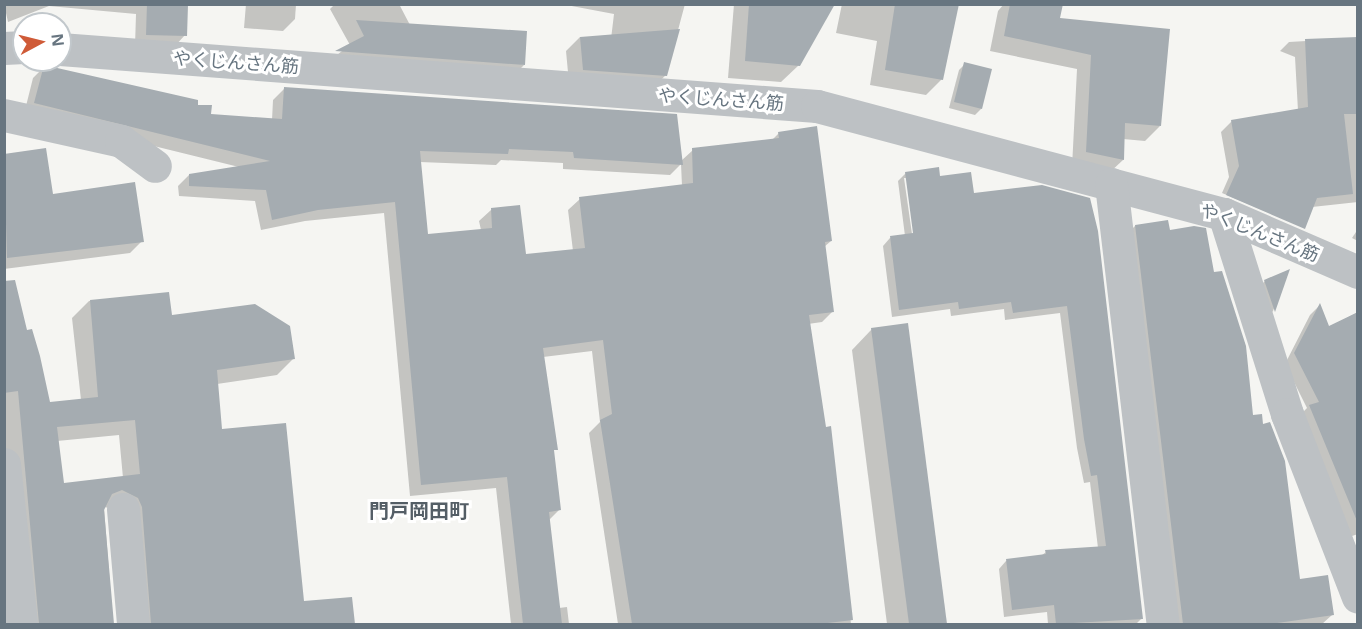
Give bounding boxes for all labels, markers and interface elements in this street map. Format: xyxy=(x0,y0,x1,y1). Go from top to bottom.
north arrow xyxy=(12,12,72,72)
text: N xyxy=(46,32,70,48)
street label: やくじんさん筋 xyxy=(172,47,300,77)
street label: やくじんさん筋 xyxy=(657,84,785,114)
street label: やくじんさん筋 xyxy=(1198,198,1322,266)
district label: 門戸岡田町 xyxy=(369,498,469,522)

